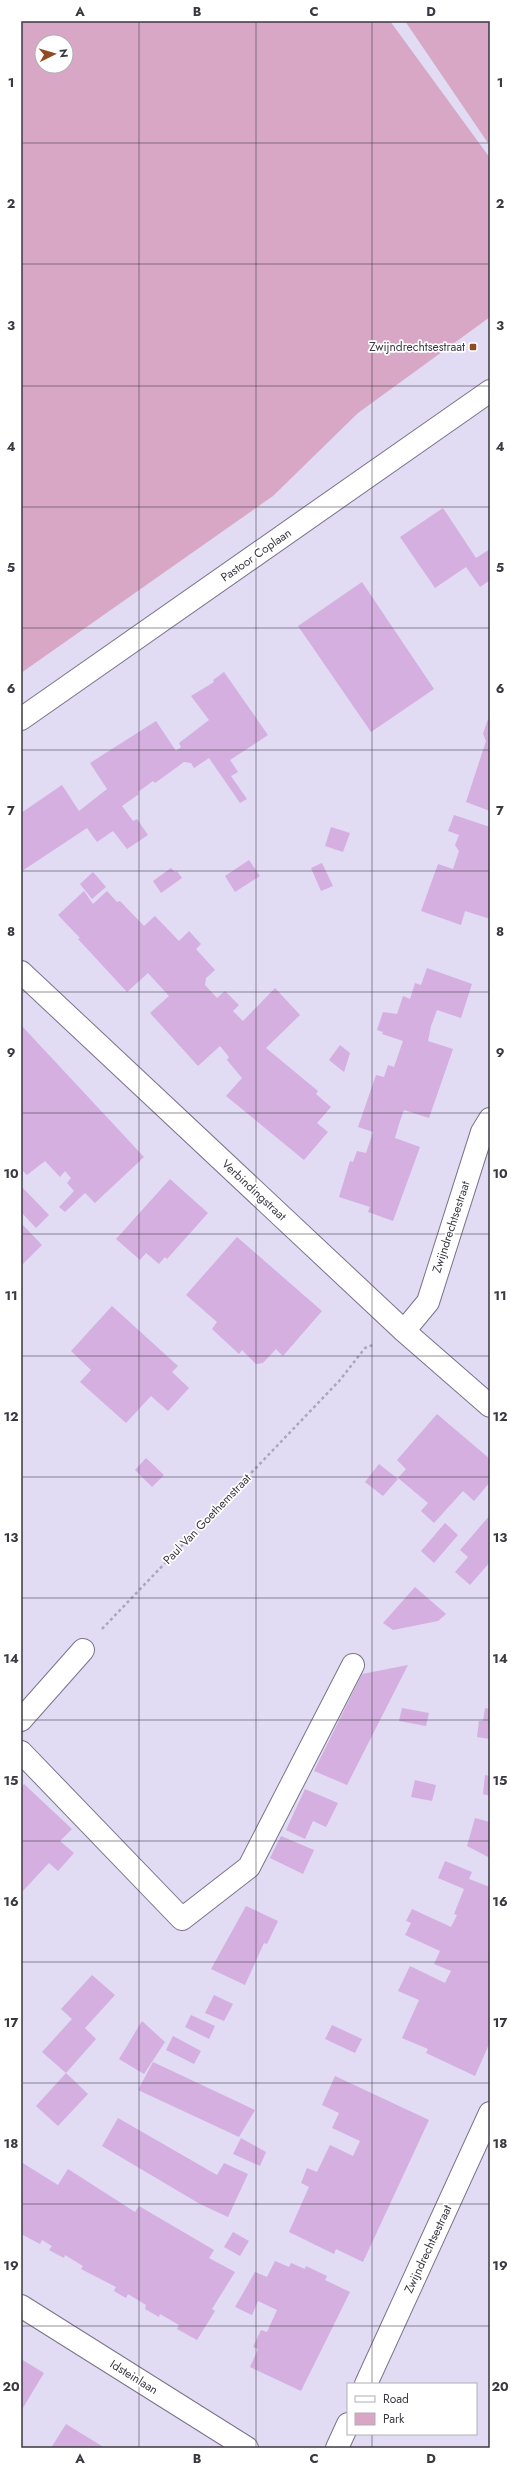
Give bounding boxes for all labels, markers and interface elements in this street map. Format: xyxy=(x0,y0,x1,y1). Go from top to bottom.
text: A xyxy=(74,2,85,21)
text: B xyxy=(193,2,202,21)
text: C xyxy=(309,2,319,21)
text: D xyxy=(426,2,436,21)
north arrow xyxy=(34,34,74,74)
text: N xyxy=(56,48,72,58)
text: 1 xyxy=(8,73,14,92)
text: 1 xyxy=(497,73,503,92)
text: 2 xyxy=(7,194,15,213)
text: 2 xyxy=(496,194,504,213)
text: 3 xyxy=(7,316,15,335)
text: 3 xyxy=(496,316,504,335)
place label: Zwijndrechtsestraat xyxy=(369,338,465,356)
marker: Zwijndrechtsestraat xyxy=(468,342,478,352)
text: 4 xyxy=(6,437,16,456)
text: 4 xyxy=(495,437,505,456)
street label: Pastoor Coplaan xyxy=(217,524,295,586)
text: 5 xyxy=(7,558,15,577)
text: 5 xyxy=(496,558,504,577)
text: 6 xyxy=(7,679,16,698)
text: 6 xyxy=(496,679,505,698)
text: 7 xyxy=(7,801,15,820)
text: 7 xyxy=(496,801,504,820)
text: 8 xyxy=(7,922,15,941)
text: 8 xyxy=(496,922,504,941)
text: 9 xyxy=(7,1043,16,1062)
text: 9 xyxy=(496,1043,505,1062)
street label: Verbindingstraat xyxy=(218,1155,291,1225)
text: 10 xyxy=(3,1164,19,1183)
text: 10 xyxy=(492,1164,508,1183)
street label: Zwijndrechtsestraat xyxy=(428,1179,474,1275)
text: 11 xyxy=(4,1286,18,1305)
text: 11 xyxy=(493,1286,507,1305)
text: 12 xyxy=(3,1407,19,1426)
text: 12 xyxy=(492,1407,508,1426)
street label: Paul Van Goethemstraat xyxy=(159,1469,255,1568)
text: 13 xyxy=(4,1528,18,1547)
text: 13 xyxy=(493,1528,507,1547)
text: 14 xyxy=(3,1649,19,1668)
text: 14 xyxy=(492,1649,508,1668)
text: 15 xyxy=(3,1771,19,1790)
text: 15 xyxy=(492,1771,508,1790)
text: 16 xyxy=(3,1892,19,1911)
text: 16 xyxy=(492,1892,508,1911)
text: 17 xyxy=(4,2013,18,2032)
text: 17 xyxy=(493,2013,507,2032)
text: 18 xyxy=(4,2134,18,2153)
text: 18 xyxy=(493,2134,507,2153)
street label: Zwijndrechtsestraat xyxy=(400,2202,456,2296)
text: 19 xyxy=(3,2256,19,2275)
text: 19 xyxy=(492,2256,508,2275)
street label: Idsteinlaan xyxy=(106,2355,162,2399)
text: 20 xyxy=(2,2377,20,2396)
text: 20 xyxy=(491,2377,509,2396)
legend xyxy=(347,2383,477,2435)
text: Road xyxy=(383,2390,409,2408)
text: Park xyxy=(383,2410,405,2428)
text: A xyxy=(74,2449,85,2468)
text: B xyxy=(193,2449,202,2468)
text: C xyxy=(309,2449,319,2468)
text: D xyxy=(426,2449,436,2468)

